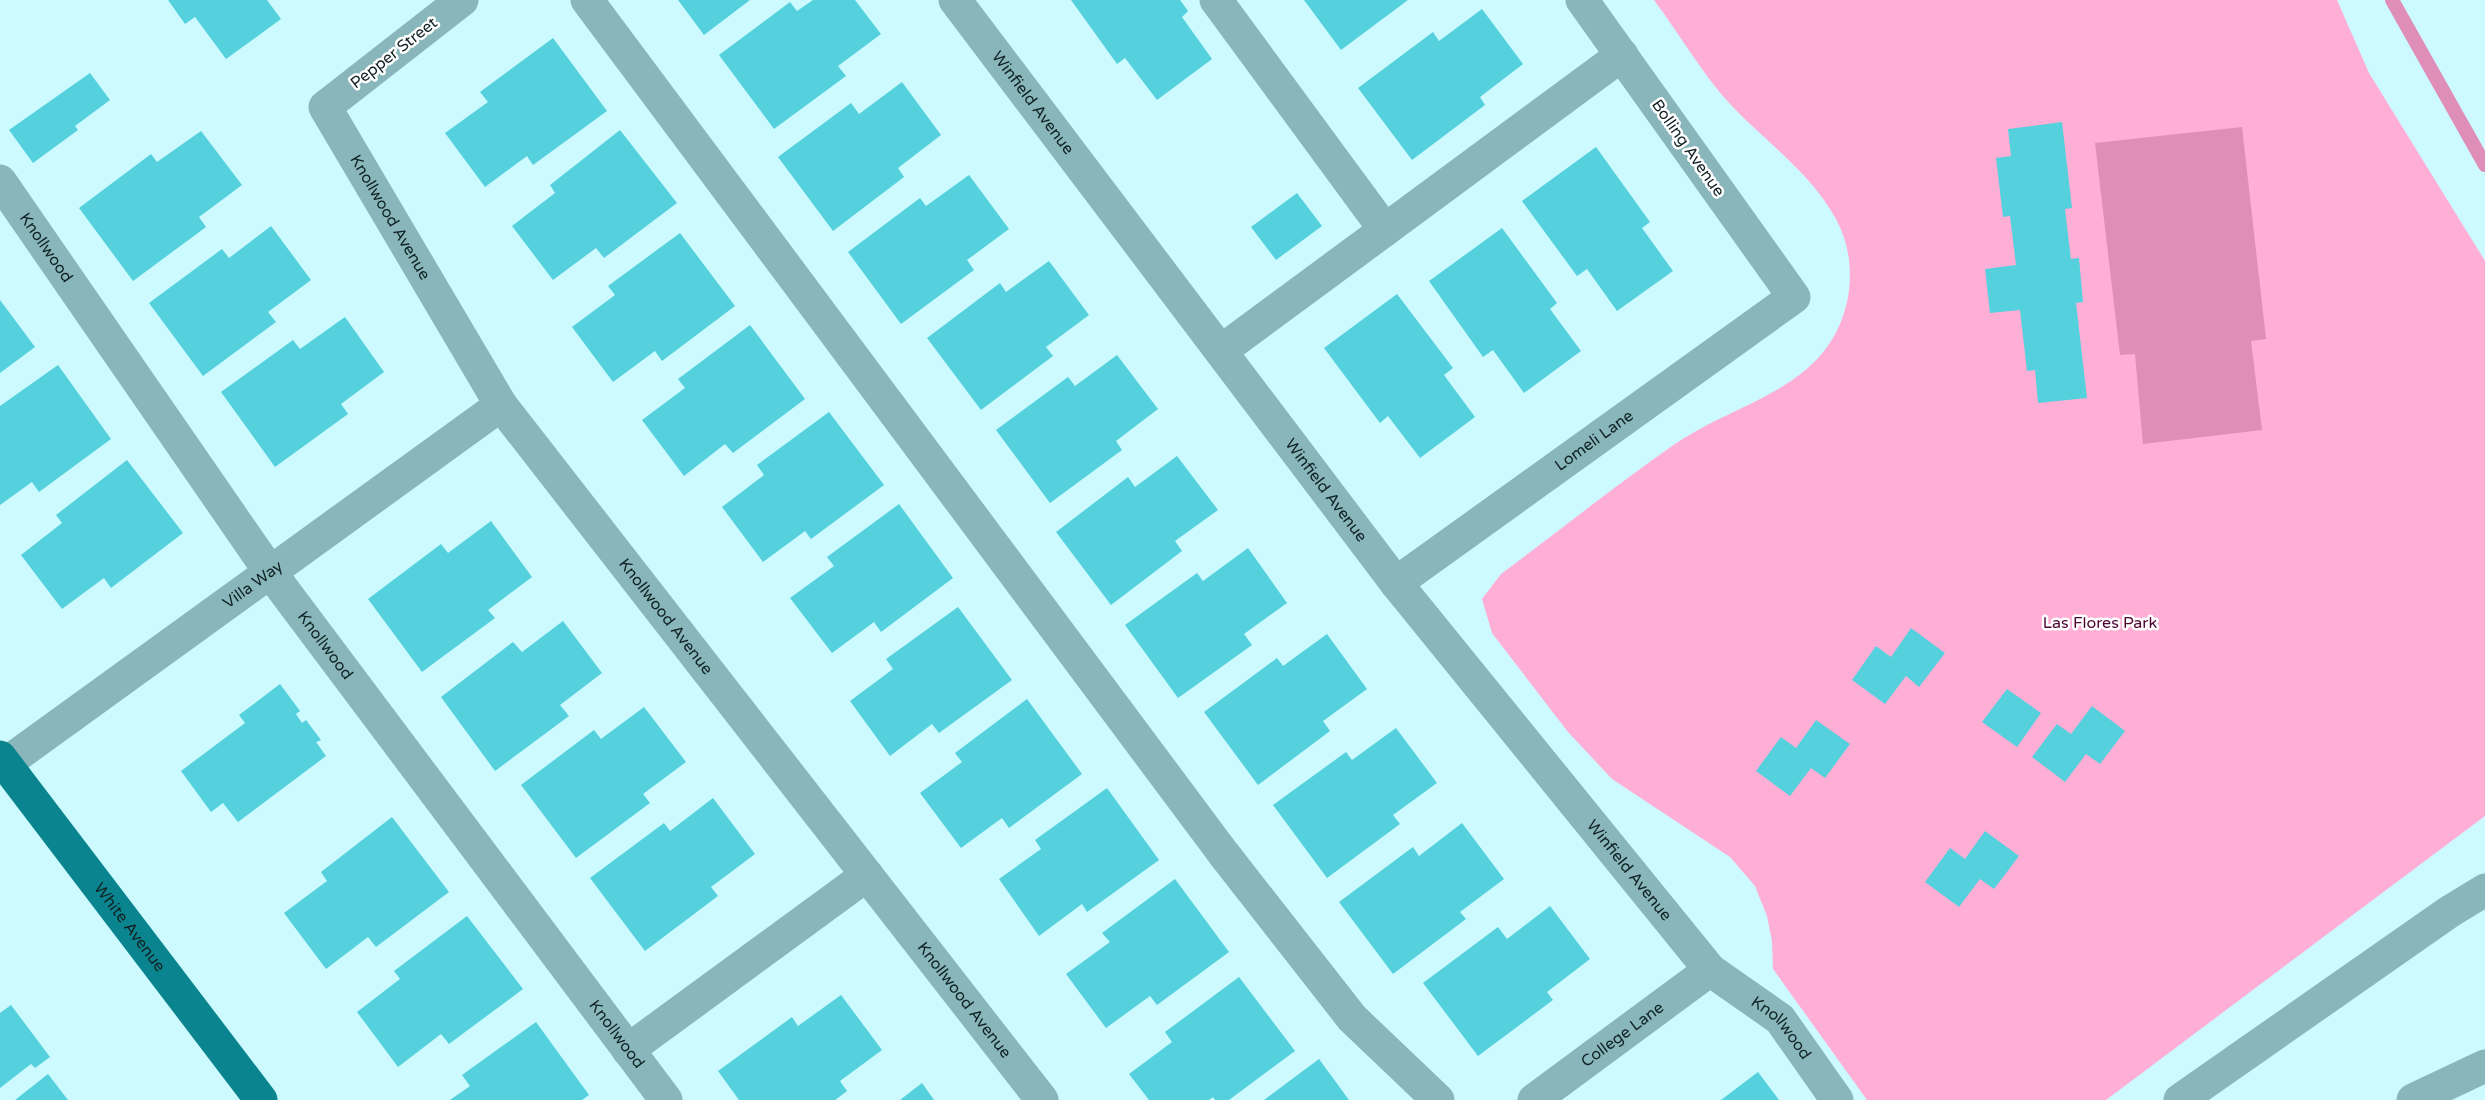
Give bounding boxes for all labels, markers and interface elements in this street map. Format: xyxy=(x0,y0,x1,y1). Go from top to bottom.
street label: Pepper Street xyxy=(347,13,441,93)
street label: Winfield Avenue xyxy=(987,47,1078,159)
street label: Bolling Avenue xyxy=(1647,96,1729,200)
street label: Knollwood Avenue xyxy=(346,151,435,283)
street label: Knollwood xyxy=(15,209,77,286)
street label: Lomeli Lane xyxy=(1551,406,1637,476)
street label: Winfield Avenue xyxy=(1281,435,1372,546)
street label: Knollwood Avenue xyxy=(614,554,717,679)
street label: Villa Way xyxy=(219,556,287,613)
street label: Knollwood xyxy=(293,607,357,684)
park label: Las Flores Park xyxy=(2043,613,2157,633)
street label: Winfield Avenue xyxy=(1582,816,1676,925)
street label: White Avenue xyxy=(89,879,170,976)
street label: Knollwood Avenue xyxy=(913,938,1016,1062)
street label: Knollwood xyxy=(1747,992,1815,1063)
street label: Knollwood xyxy=(585,996,649,1072)
street label: College Lane xyxy=(1577,997,1668,1072)

